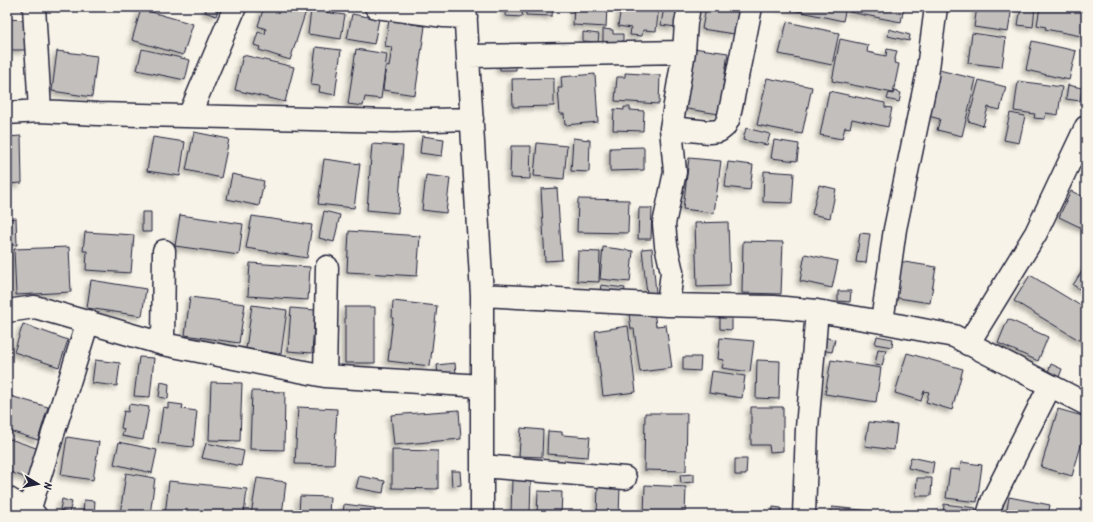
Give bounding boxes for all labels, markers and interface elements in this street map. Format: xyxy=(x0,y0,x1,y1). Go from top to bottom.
north arrow xyxy=(18,464,58,504)
text: N xyxy=(37,481,56,491)

